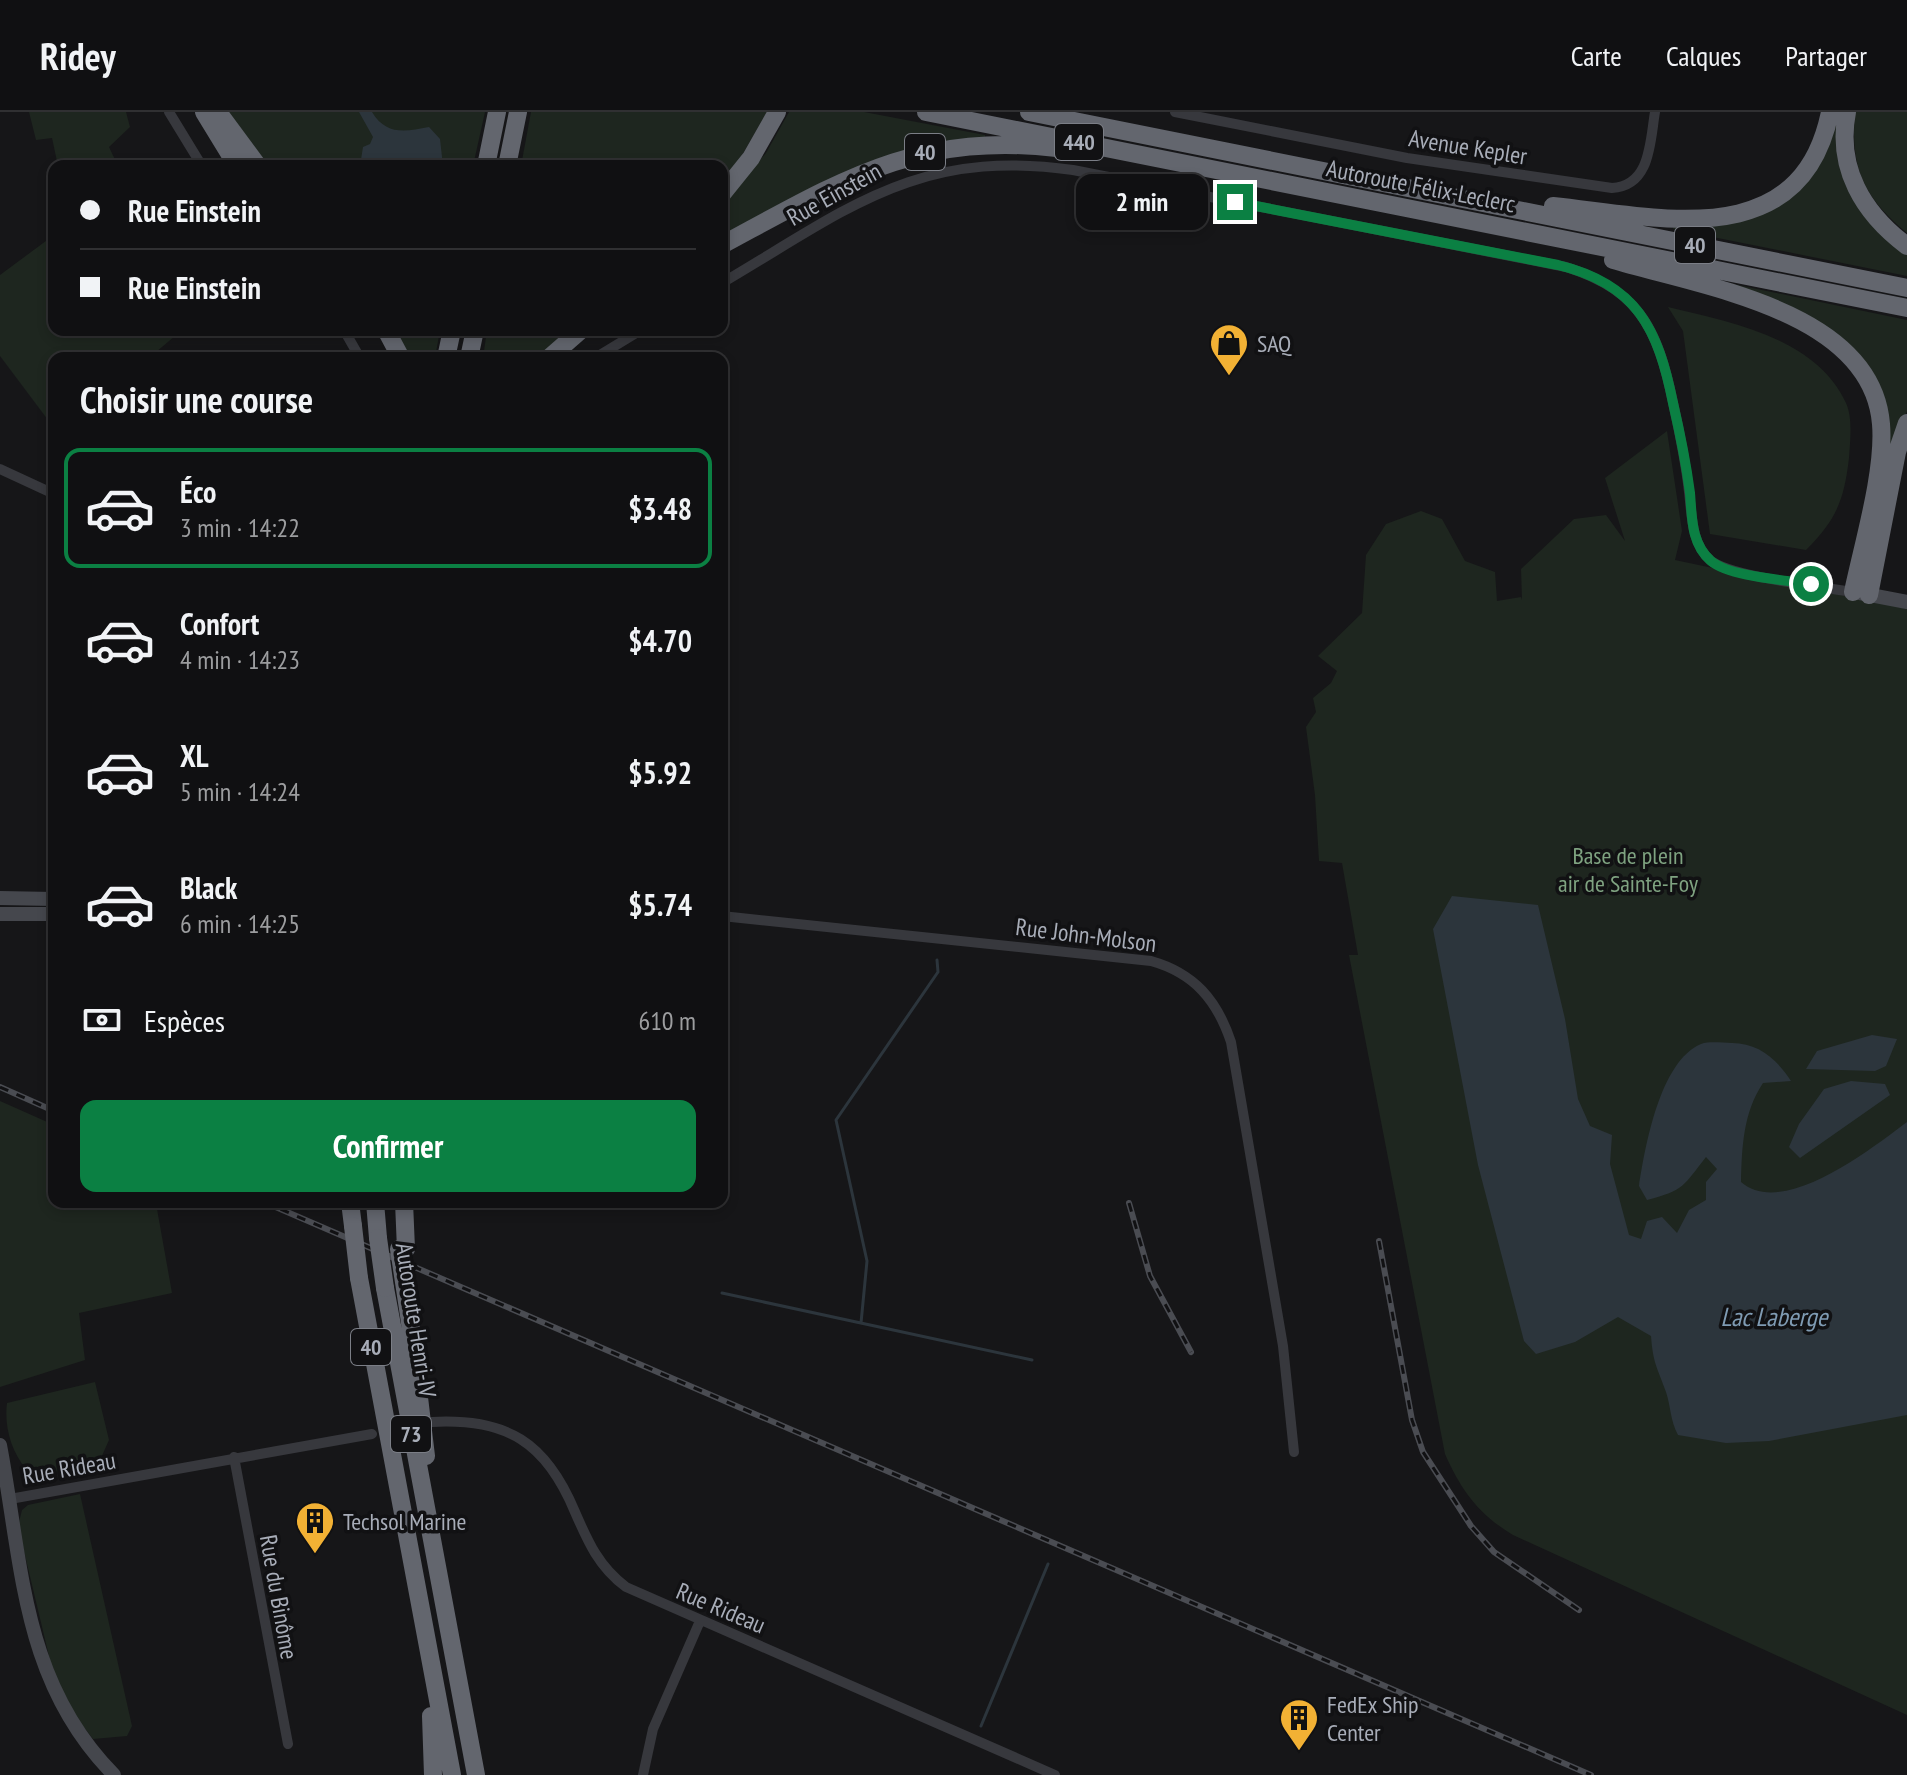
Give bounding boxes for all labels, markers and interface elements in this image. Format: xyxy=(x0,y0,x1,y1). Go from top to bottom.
text: Ridey xyxy=(40,31,116,80)
text: Carte xyxy=(1571,37,1622,74)
text: Calques xyxy=(1666,37,1741,74)
text: Partager xyxy=(1785,37,1867,74)
street label: Avenue Kepler xyxy=(1407,122,1530,172)
road number: 440 xyxy=(1055,124,1103,160)
road number: 40 xyxy=(905,134,945,170)
street label: Autoroute Félix-Leclerc xyxy=(1324,152,1519,220)
street label: Rue Einstein xyxy=(781,155,887,233)
callout: 2 min xyxy=(1075,174,1207,230)
route end xyxy=(1217,184,1253,220)
text: 2 min xyxy=(1116,185,1168,218)
text: Rue Einstein xyxy=(128,191,261,230)
road number: 40 xyxy=(1675,227,1715,263)
text: Rue Einstein xyxy=(128,268,261,307)
shop icon: SAQ xyxy=(1208,322,1250,377)
place label: SAQ xyxy=(1257,328,1292,359)
text: Choisir une course xyxy=(80,376,313,423)
icon: car xyxy=(84,472,156,544)
text: Éco xyxy=(180,472,216,511)
text: $3.48 xyxy=(628,489,692,528)
text: 3 min · 14:22 xyxy=(180,511,300,544)
route start xyxy=(1793,566,1829,602)
icon: car xyxy=(84,604,156,676)
text: Confort xyxy=(180,604,259,643)
text: $4.70 xyxy=(628,621,692,660)
text: 4 min · 14:23 xyxy=(180,643,300,676)
icon: car xyxy=(84,736,156,808)
text: XL xyxy=(180,736,209,775)
text: $5.92 xyxy=(628,753,692,792)
text: 5 min · 14:24 xyxy=(180,775,300,808)
park label: Base de plein air de Sainte-Foy xyxy=(1558,840,1698,899)
icon: car xyxy=(84,868,156,940)
text: Black xyxy=(180,868,237,907)
text: $5.74 xyxy=(628,885,692,924)
text: 6 min · 14:25 xyxy=(180,907,300,940)
street label: Rue John-Molson xyxy=(1014,911,1158,959)
icon: cash xyxy=(80,998,124,1042)
text: Espèces xyxy=(144,1001,225,1040)
text: 610 m xyxy=(638,1004,696,1037)
button: Confirmer xyxy=(80,1100,696,1192)
street label: Autoroute Henri-IV xyxy=(388,1240,444,1400)
water label: Lac Laberge xyxy=(1720,1300,1830,1333)
road number: 40 xyxy=(351,1329,391,1365)
road number: 73 xyxy=(391,1416,431,1452)
street label: Rue Rideau xyxy=(20,1445,118,1491)
building icon: Techsol Marine xyxy=(294,1500,336,1555)
place label: Techsol Marine xyxy=(343,1506,466,1537)
street label: Rue du Binôme xyxy=(253,1532,305,1662)
street label: Rue Rideau xyxy=(672,1575,770,1641)
place label: FedEx Ship Center xyxy=(1327,1689,1418,1748)
building icon: FedEx Ship Center xyxy=(1278,1697,1320,1752)

